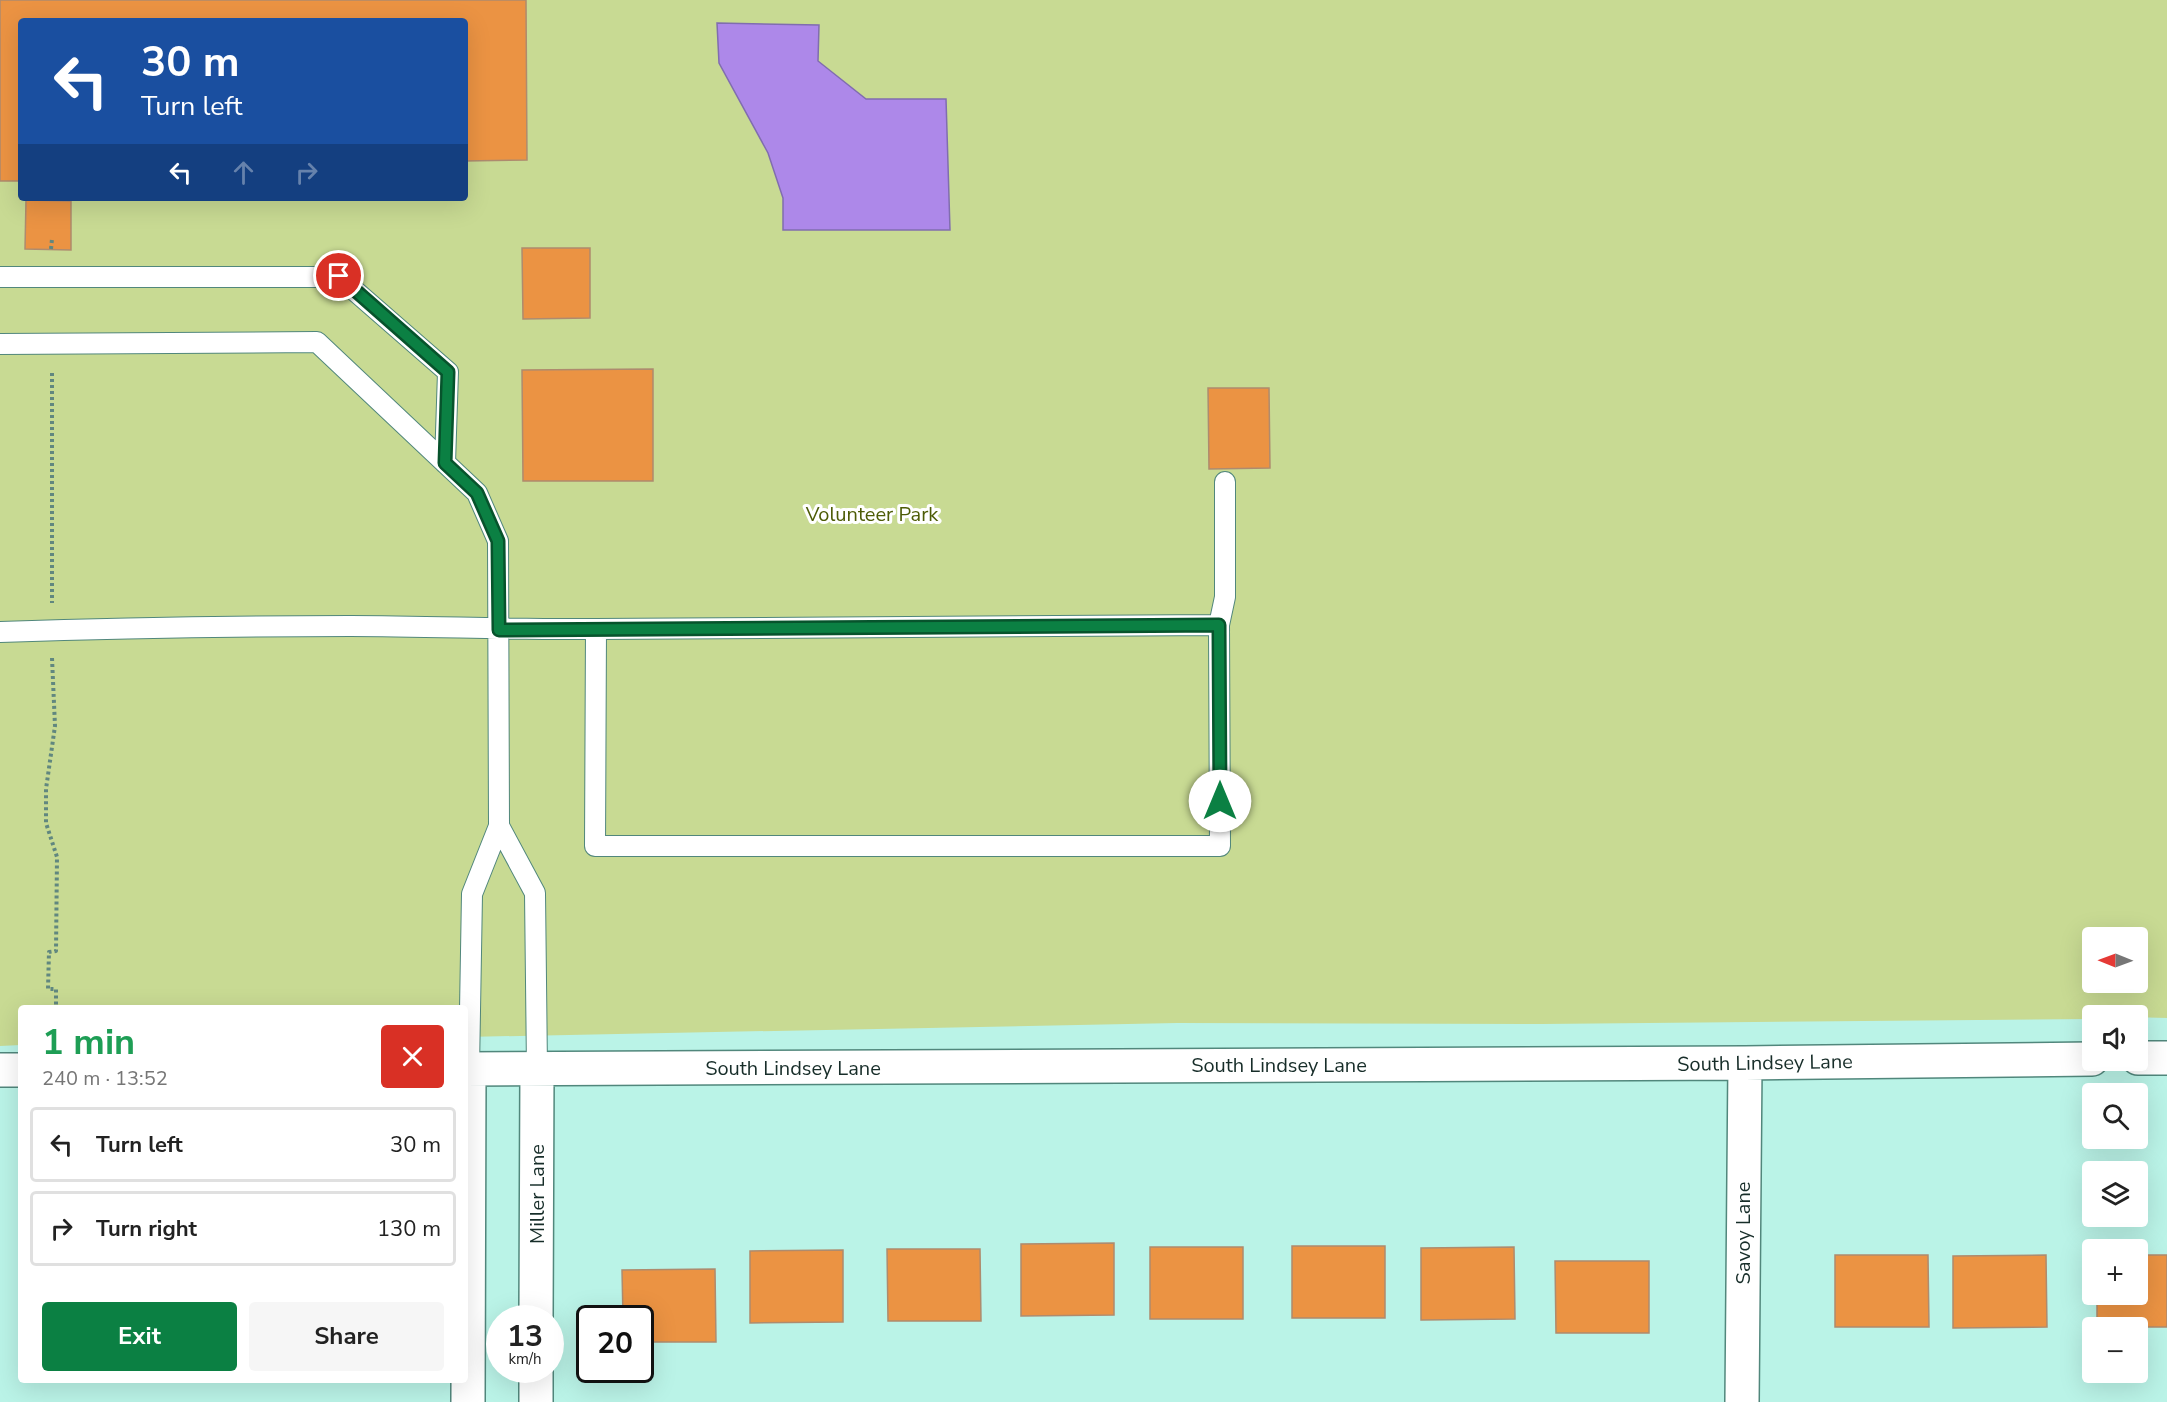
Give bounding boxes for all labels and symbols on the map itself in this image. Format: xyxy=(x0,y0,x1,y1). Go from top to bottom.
pin xyxy=(313,250,364,301)
park label: Volunteer Park xyxy=(805,501,939,528)
position arrow xyxy=(1188,769,1252,833)
north arrow xyxy=(2082,927,2148,993)
street label: South Lindsey Lane xyxy=(1677,1048,1853,1078)
street label: South Lindsey Lane xyxy=(1191,1052,1367,1079)
street label: South Lindsey Lane xyxy=(705,1055,881,1082)
street label: Miller Lane xyxy=(524,1144,551,1244)
street label: Savoy Lane xyxy=(1730,1182,1757,1284)
speed limit sign: 20 xyxy=(576,1305,654,1383)

